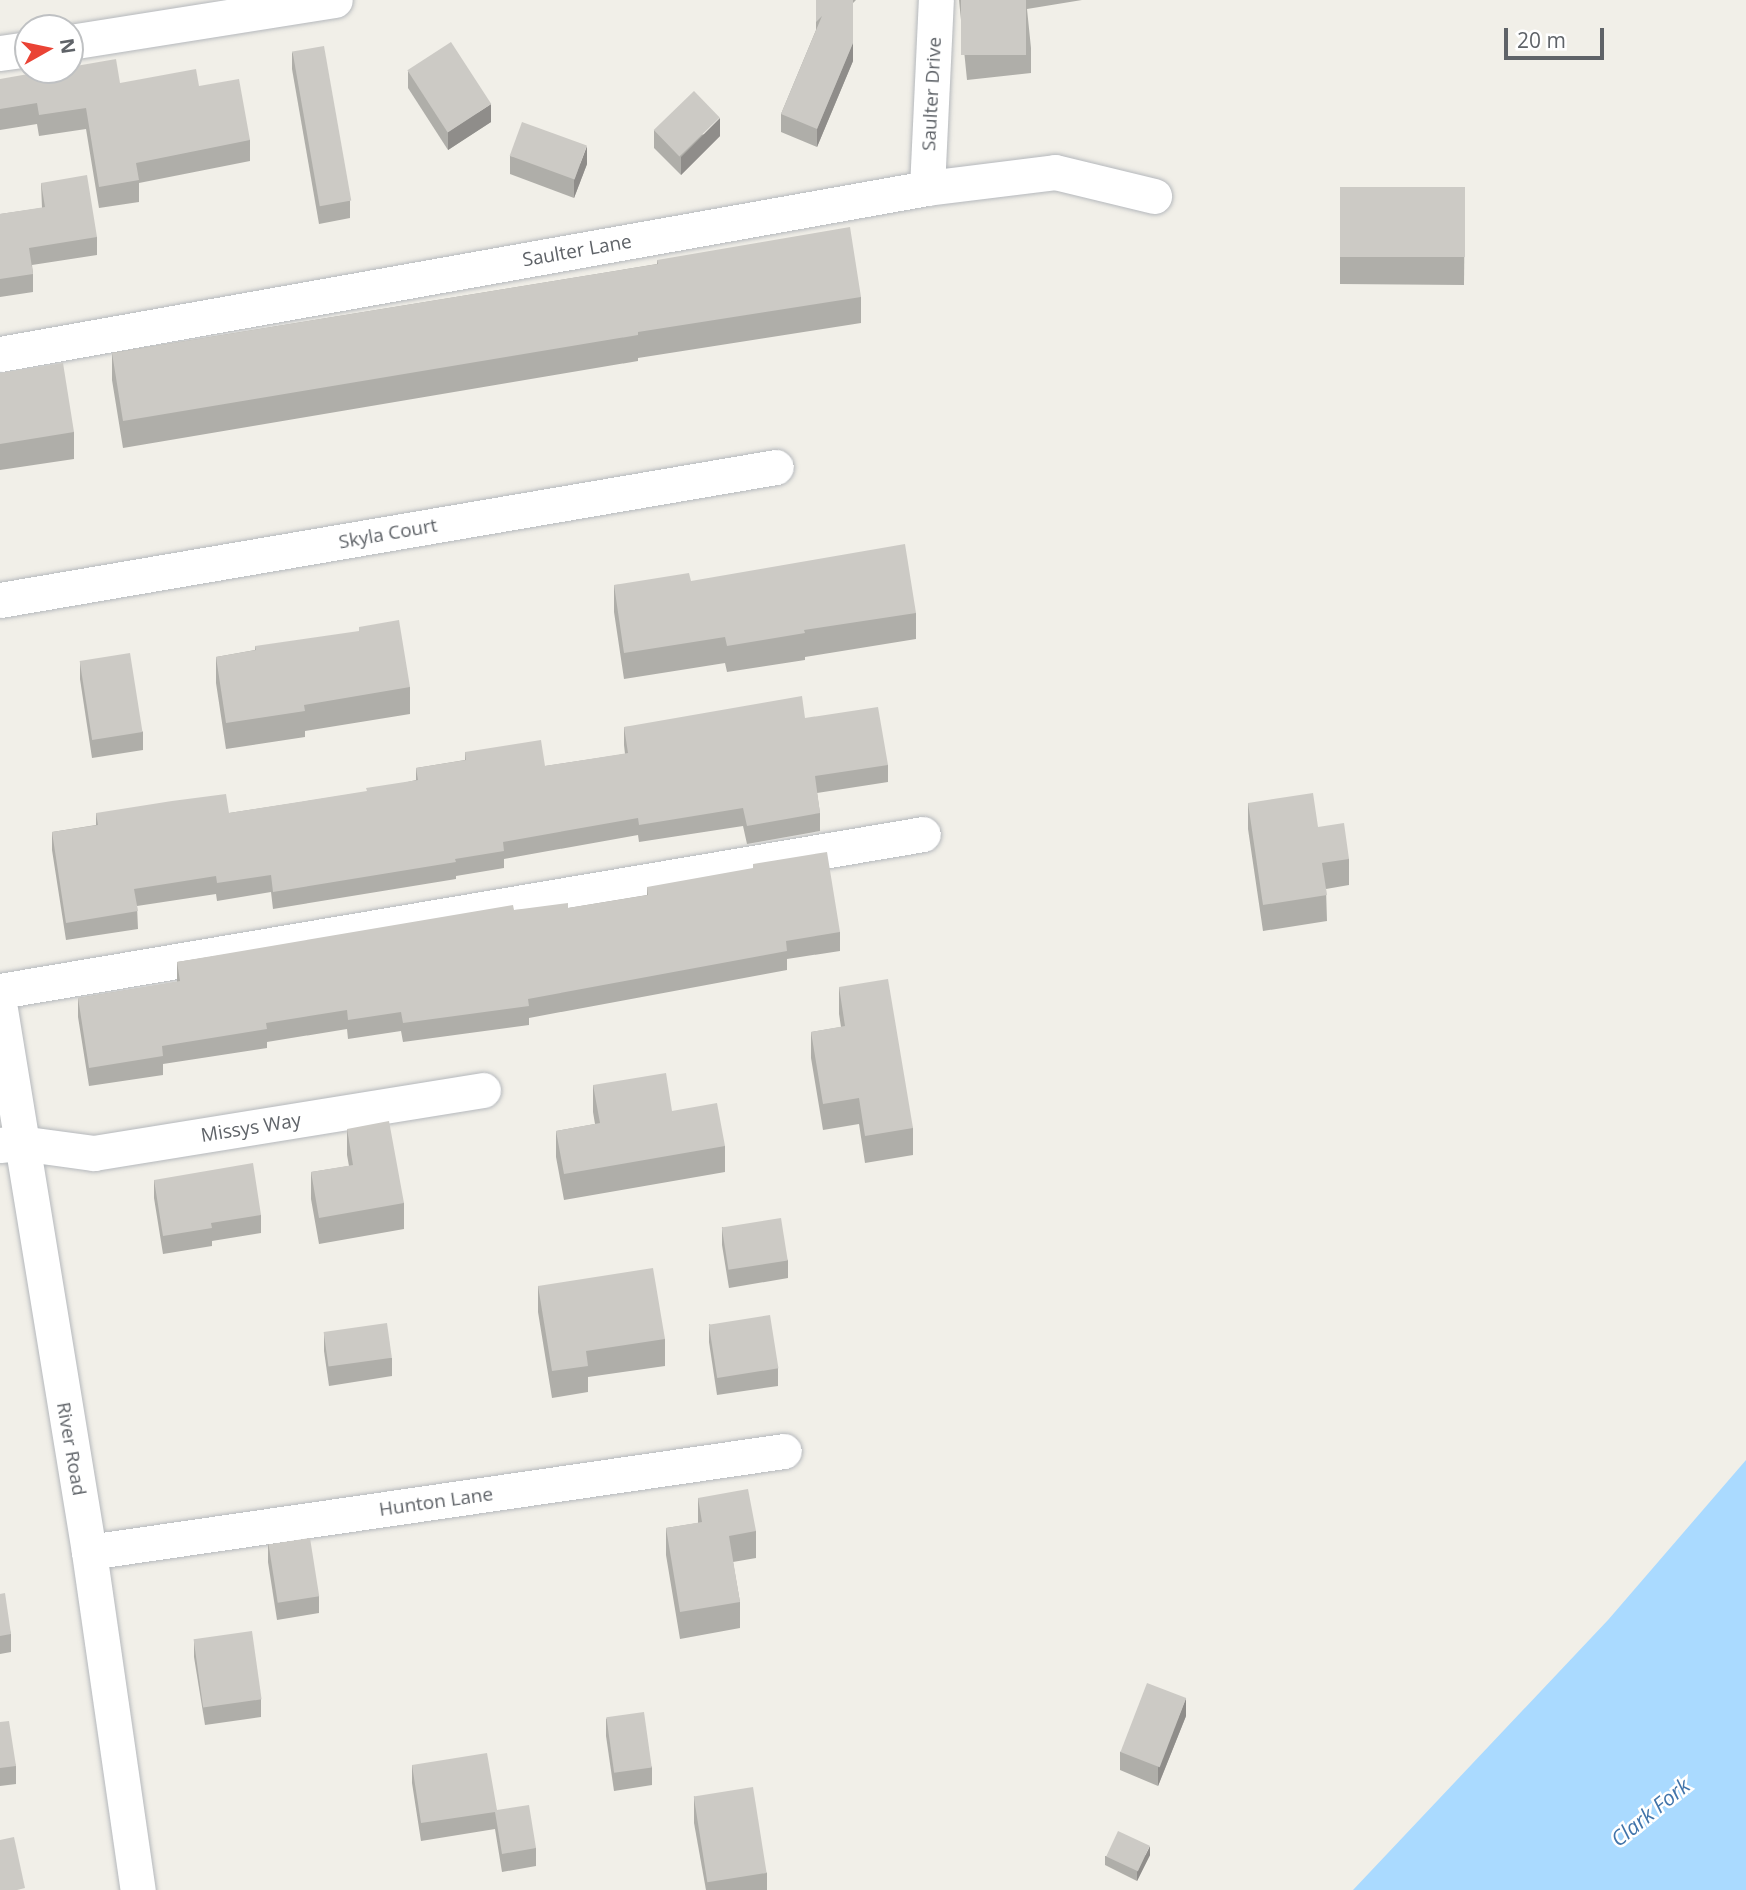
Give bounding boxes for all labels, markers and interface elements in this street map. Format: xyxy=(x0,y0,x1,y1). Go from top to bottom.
north arrow xyxy=(14,14,84,84)
scale bar xyxy=(1508,14,1608,58)
text: 20 m xyxy=(1517,26,1566,54)
text: N xyxy=(54,36,82,56)
street label: Saulter Drive xyxy=(918,36,946,152)
street label: Saulter Lane xyxy=(521,230,633,272)
street label: Skyla Court xyxy=(337,514,439,554)
street label: Missys Way xyxy=(199,1109,303,1147)
street label: River Road xyxy=(52,1400,90,1498)
street label: Hunton Lane xyxy=(378,1483,494,1521)
water label: Clark Fork xyxy=(1606,1773,1694,1851)

